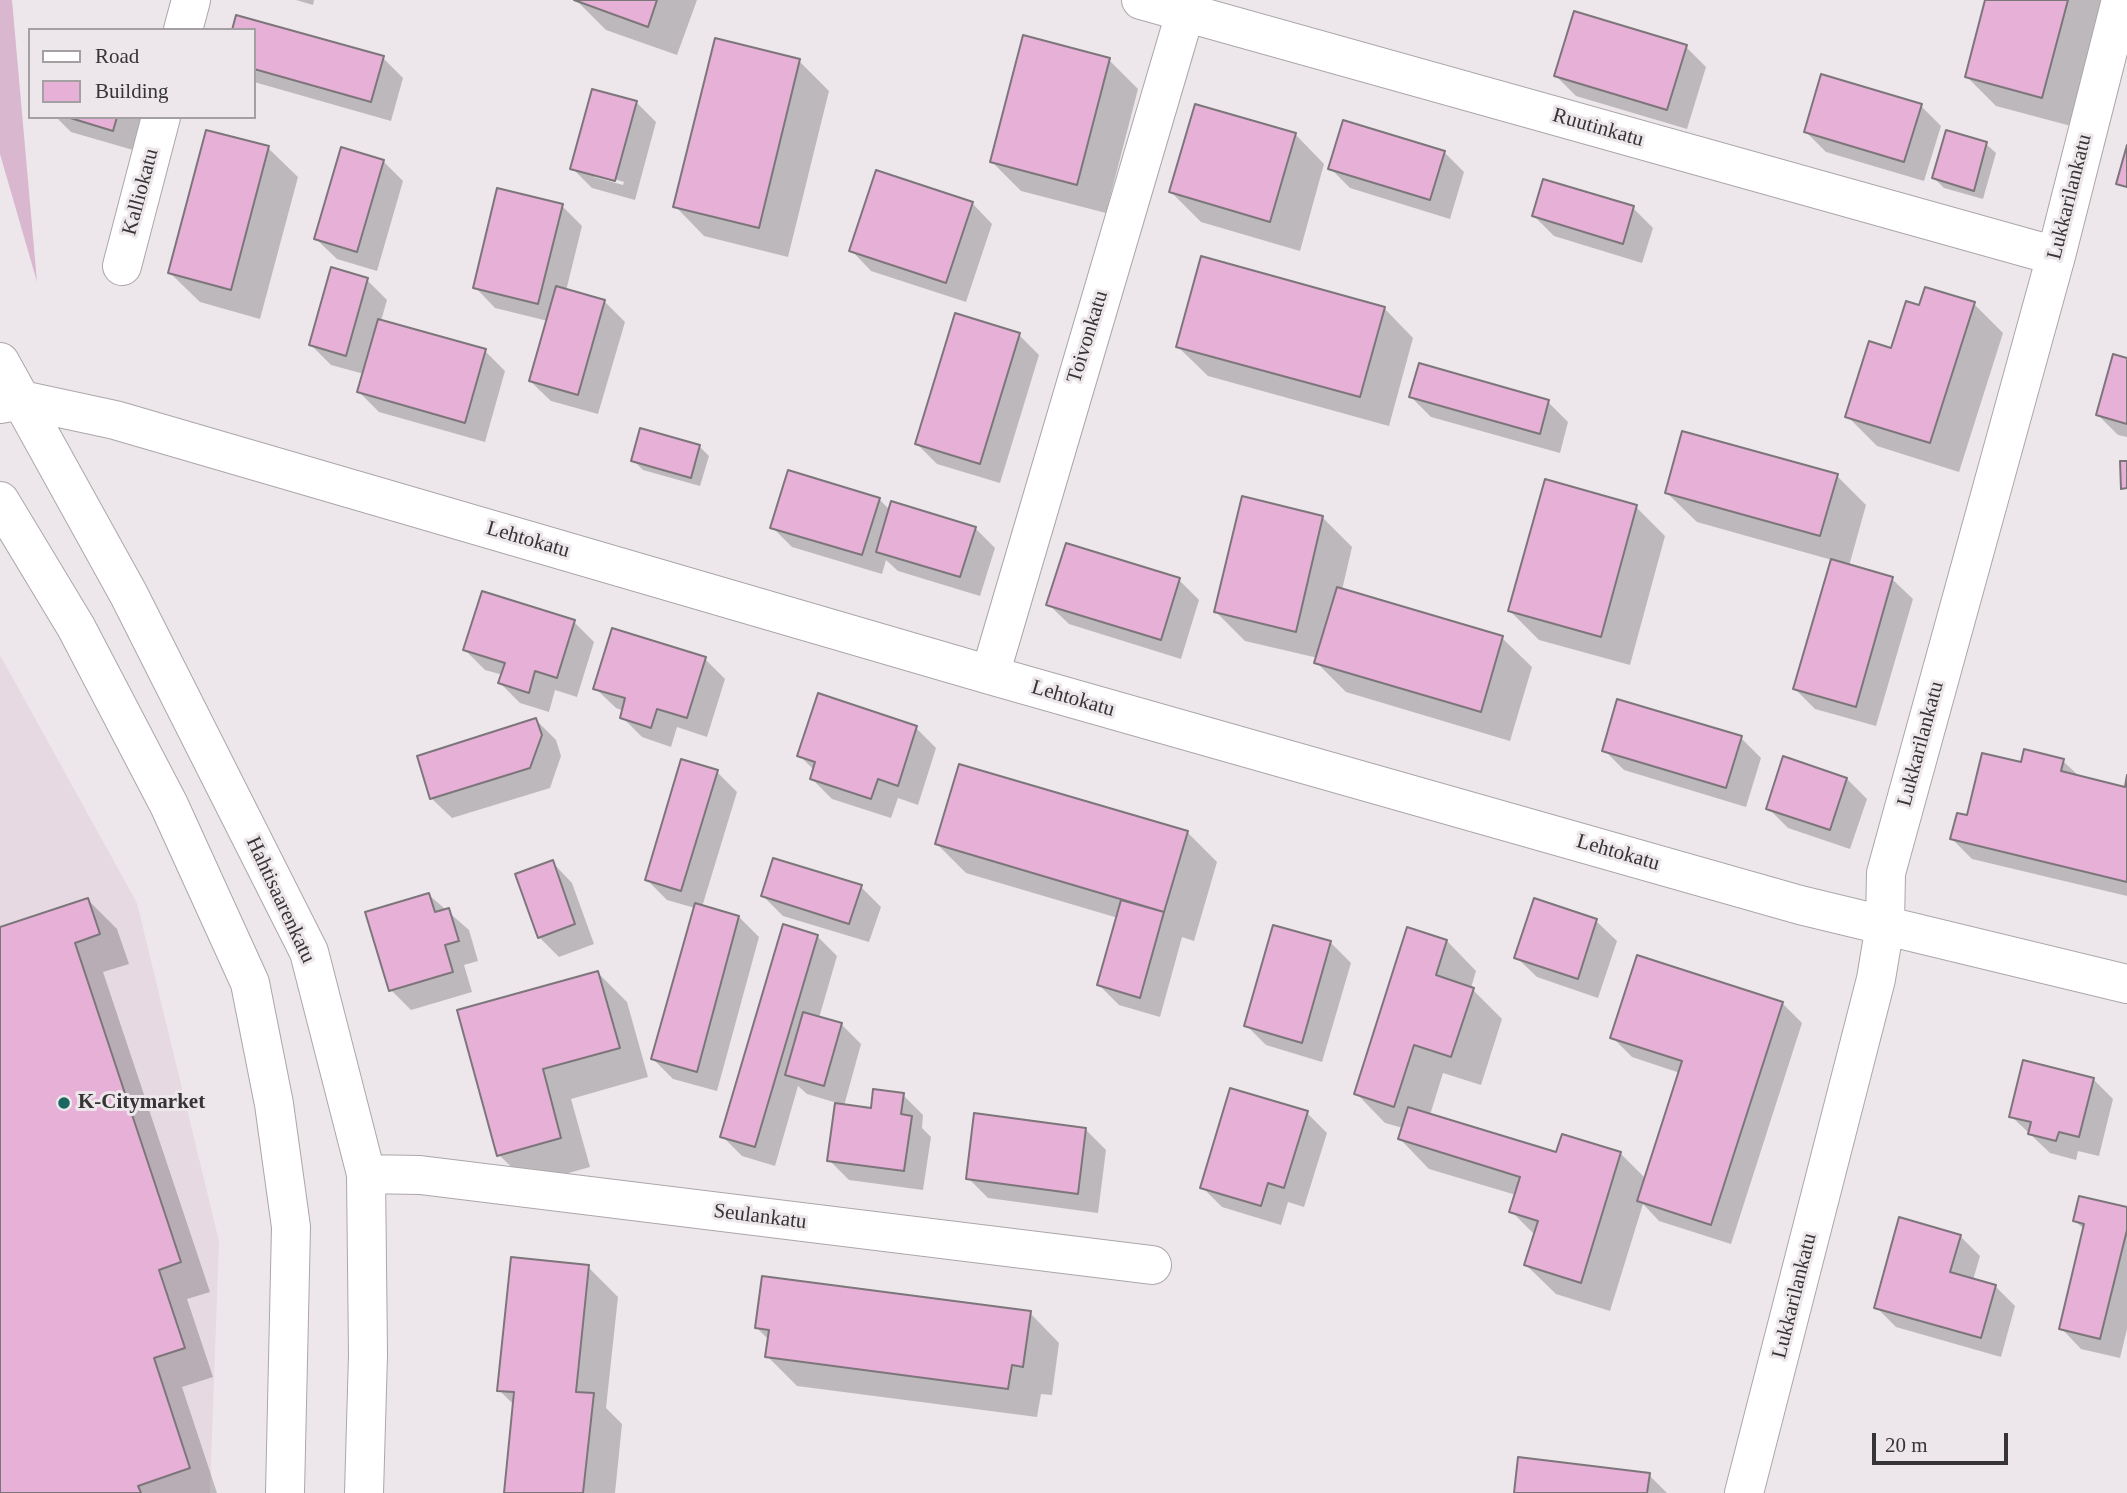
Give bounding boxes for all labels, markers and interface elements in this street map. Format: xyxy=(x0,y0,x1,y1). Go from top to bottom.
legend xyxy=(28,28,256,119)
text: Road xyxy=(95,44,139,68)
text: Building xyxy=(95,79,169,103)
street label: Ruutinkatu xyxy=(1550,103,1646,153)
street label: Lukkarilankatu xyxy=(2042,132,2098,262)
street label: Kalliokatu xyxy=(117,146,165,238)
street label: Toivonkatu xyxy=(1062,288,1114,386)
street label: Lehtokatu xyxy=(484,516,572,564)
street label: Lehtokatu xyxy=(1029,675,1117,723)
street label: Lukkarilankatu xyxy=(1892,679,1950,809)
street label: Lehtokatu xyxy=(1574,829,1662,877)
street label: Hahtisaarenkatu xyxy=(240,833,320,967)
place label: K-Citymarket xyxy=(78,1090,205,1116)
marker: K-Citymarket xyxy=(56,1095,72,1111)
street label: Seulankatu xyxy=(712,1199,808,1235)
street label: Lukkarilankatu xyxy=(1767,1231,1823,1361)
scale bar xyxy=(1875,1420,2011,1464)
text: 20 m xyxy=(1885,1433,1928,1457)

